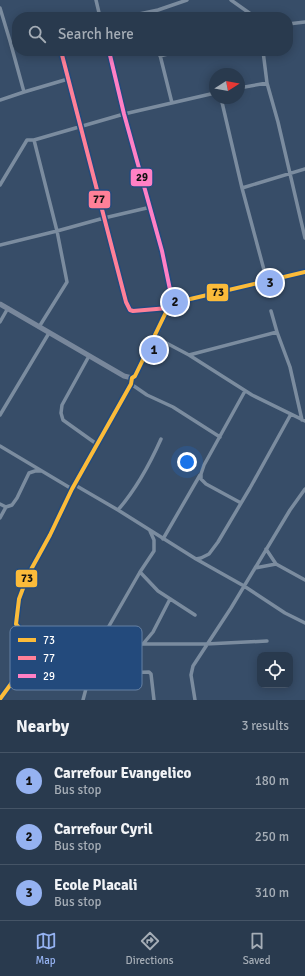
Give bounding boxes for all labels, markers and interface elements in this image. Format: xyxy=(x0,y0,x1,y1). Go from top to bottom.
search box xyxy=(12,12,293,56)
icon: search xyxy=(26,23,48,45)
text: Search here xyxy=(58,25,134,43)
north arrow xyxy=(209,68,245,104)
line badge: 29 xyxy=(130,168,153,187)
text: 29 xyxy=(136,171,148,184)
line badge: 77 xyxy=(88,190,111,209)
text: 77 xyxy=(93,193,105,206)
pin: 3 xyxy=(257,268,283,298)
line badge: 73 xyxy=(206,283,229,302)
text: 73 xyxy=(212,286,224,299)
pin: 2 xyxy=(162,287,188,317)
pin: 1 xyxy=(141,335,167,365)
your location xyxy=(177,452,197,472)
line badge: 73 xyxy=(15,569,38,588)
text: 73 xyxy=(21,572,33,585)
legend xyxy=(10,626,142,690)
text: 73 xyxy=(43,634,55,647)
text: 77 xyxy=(43,652,55,665)
map controls xyxy=(257,652,293,688)
button: locate xyxy=(257,652,293,688)
text: 29 xyxy=(43,670,55,683)
text: Nearby xyxy=(16,716,69,737)
text: 3 results xyxy=(241,718,289,734)
text: Carrefour Evangelico xyxy=(54,764,191,782)
text: 1 xyxy=(25,773,33,789)
text: 180 m xyxy=(255,773,289,789)
text: Bus stop xyxy=(54,782,101,798)
text: Carrefour Cyril xyxy=(54,820,153,838)
text: 2 xyxy=(25,829,33,845)
text: 250 m xyxy=(255,829,289,845)
text: Bus stop xyxy=(54,838,101,854)
text: Ecole Placali xyxy=(54,876,138,894)
text: 3 xyxy=(25,885,33,901)
text: 310 m xyxy=(255,885,289,901)
text: Bus stop xyxy=(54,894,101,910)
tab: Map xyxy=(35,930,57,967)
tab: Directions xyxy=(126,930,174,967)
tab: Saved xyxy=(243,930,270,967)

